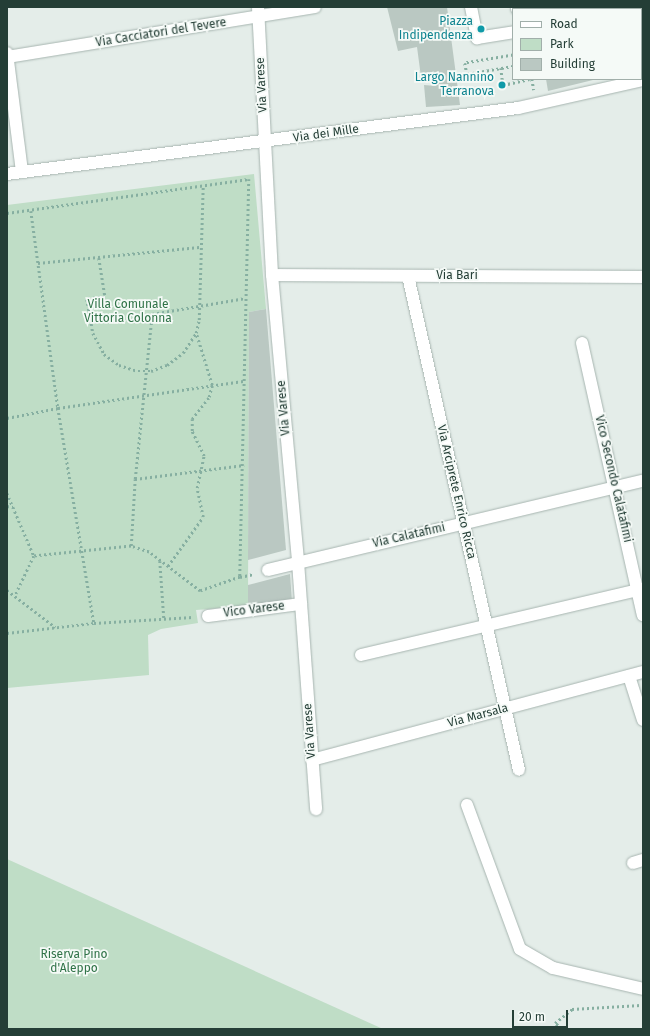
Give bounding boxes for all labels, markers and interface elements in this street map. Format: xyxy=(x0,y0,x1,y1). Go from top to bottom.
legend xyxy=(512,8,642,80)
place label: Piazza Indipendenza xyxy=(399,15,473,43)
street label: Via Cacciatori del Tevere xyxy=(95,16,227,50)
text: Road xyxy=(550,17,578,31)
marker: Piazza Indipendenza xyxy=(476,24,486,34)
text: Park xyxy=(550,37,574,51)
street label: Via Varese xyxy=(253,57,271,113)
text: Building xyxy=(550,57,595,71)
place label: Largo Nannino Terranova xyxy=(415,71,494,99)
marker: Largo Nannino Terranova xyxy=(497,80,507,90)
street label: Via dei Mille xyxy=(292,122,360,146)
street label: Via Bari xyxy=(436,269,478,283)
park label: Villa Comunale Vittoria Colonna xyxy=(84,298,172,326)
street label: Via Varese xyxy=(274,380,294,436)
street label: Vico Secondo Calatafimi xyxy=(591,414,635,544)
street label: Via Arciprete Enrico Ricca xyxy=(434,424,478,560)
street label: Via Calatafimi xyxy=(371,521,447,551)
street label: Vico Varese xyxy=(223,599,285,621)
street label: Via Marsala xyxy=(446,701,510,731)
street label: Via Varese xyxy=(301,703,319,759)
park label: Riserva Pino d'Aleppo xyxy=(40,948,108,976)
scale bar xyxy=(514,1002,570,1028)
text: 20 m xyxy=(519,1010,545,1024)

